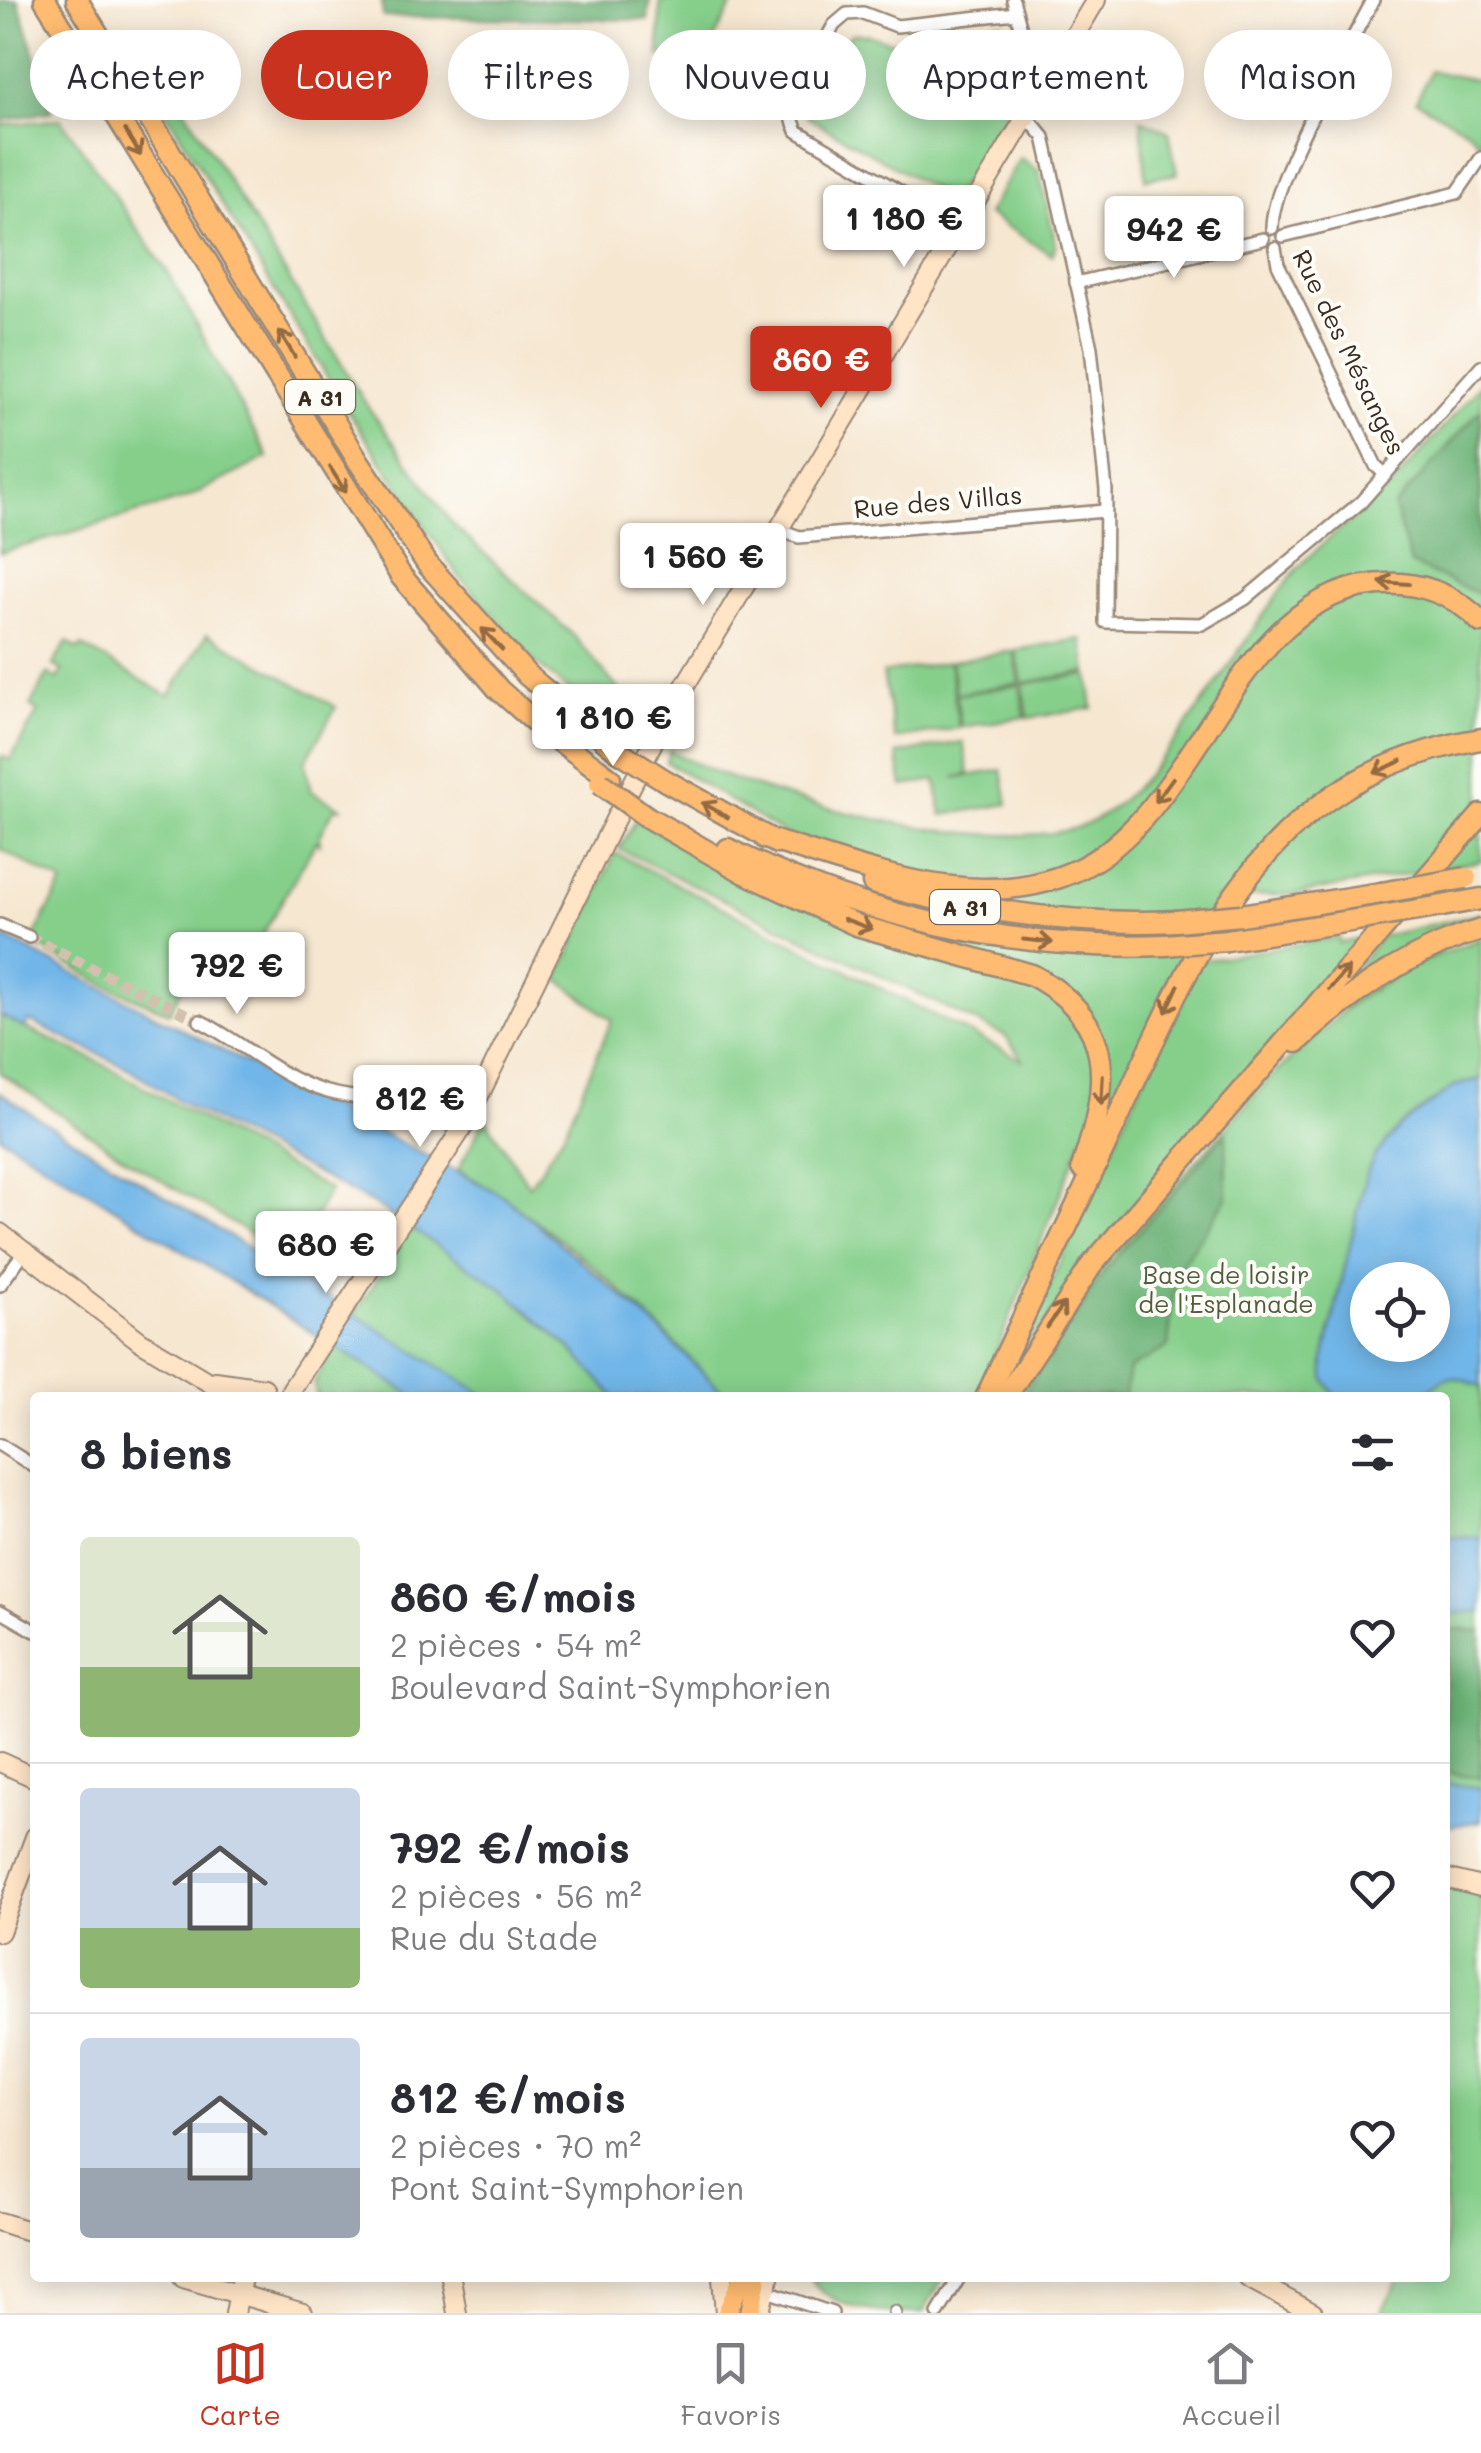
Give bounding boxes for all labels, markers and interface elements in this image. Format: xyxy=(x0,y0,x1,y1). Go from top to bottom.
chip: Acheter xyxy=(30,30,241,120)
chip: Louer xyxy=(261,30,428,120)
chip: Filtres xyxy=(448,30,629,120)
chip: Nouveau xyxy=(649,30,866,120)
chip: Appartement xyxy=(886,30,1184,120)
chip: Maison xyxy=(1204,30,1392,120)
one-way arrow xyxy=(122,128,143,157)
pin: 1 180 € xyxy=(812,185,996,270)
text: 1 180 € xyxy=(845,196,963,238)
pin: 942 € xyxy=(1104,196,1244,281)
text: 942 € xyxy=(1127,207,1221,249)
street label: Rue des Mésanges xyxy=(1286,244,1414,460)
pin: 860 € xyxy=(751,326,891,411)
one-way arrow xyxy=(277,330,298,359)
text: 860 € xyxy=(772,337,870,379)
road number: A 31 xyxy=(285,380,355,414)
one-way arrow xyxy=(328,465,348,494)
street label: Rue des Villas xyxy=(853,478,1023,524)
pin: 1 560 € xyxy=(611,523,795,608)
text: 1 560 € xyxy=(642,534,764,576)
one-way arrow xyxy=(1379,574,1411,593)
one-way arrow xyxy=(481,627,504,652)
pin: 1 810 € xyxy=(521,684,705,769)
text: 1 810 € xyxy=(554,695,672,737)
one-way arrow xyxy=(1374,759,1404,778)
one-way arrow xyxy=(1154,776,1175,803)
one-way arrow xyxy=(701,799,731,819)
road number: A 31 xyxy=(930,890,1000,924)
one-way arrow xyxy=(842,916,873,934)
pin: 792 € xyxy=(167,932,307,1017)
one-way arrow xyxy=(1022,932,1054,951)
text: 792 € xyxy=(191,943,283,985)
one-way arrow xyxy=(1327,966,1350,991)
one-way arrow xyxy=(1162,984,1181,1014)
pin: 812 € xyxy=(350,1065,490,1150)
one-way arrow xyxy=(1092,1073,1111,1105)
text: 812 € xyxy=(375,1076,465,1118)
pin: 680 € xyxy=(256,1211,396,1296)
text: 680 € xyxy=(277,1222,375,1264)
park label: Base de loisir de l'Esplanade xyxy=(1138,1258,1314,1319)
map controls xyxy=(1350,1262,1450,1362)
button: locate xyxy=(1350,1262,1450,1362)
one-way arrow xyxy=(1045,1301,1066,1329)
text: 8 biens xyxy=(80,1425,232,1480)
icon: filters xyxy=(1345,1425,1400,1480)
text: 860 €/mois xyxy=(390,1568,636,1623)
icon: home xyxy=(160,1577,280,1697)
icon: heart xyxy=(1345,1610,1400,1665)
text: 2 pièces · 54 m² xyxy=(390,1623,641,1665)
text: Boulevard Saint-Symphorien xyxy=(390,1665,831,1707)
text: 792 €/mois xyxy=(390,1819,630,1874)
icon: home xyxy=(160,1828,280,1948)
icon: heart xyxy=(1345,1861,1400,1916)
text: 2 pièces · 56 m² xyxy=(390,1874,642,1916)
text: Rue du Stade xyxy=(390,1916,598,1958)
text: 812 €/mois xyxy=(390,2069,626,2124)
icon: home xyxy=(160,2078,280,2198)
icon: heart xyxy=(1345,2111,1400,2166)
text: 2 pièces · 70 m² xyxy=(390,2124,641,2166)
text: Pont Saint-Symphorien xyxy=(390,2166,744,2208)
tab: Carte xyxy=(200,2336,281,2432)
tab: Favoris xyxy=(680,2336,781,2432)
tab: Accueil xyxy=(1181,2336,1281,2432)

